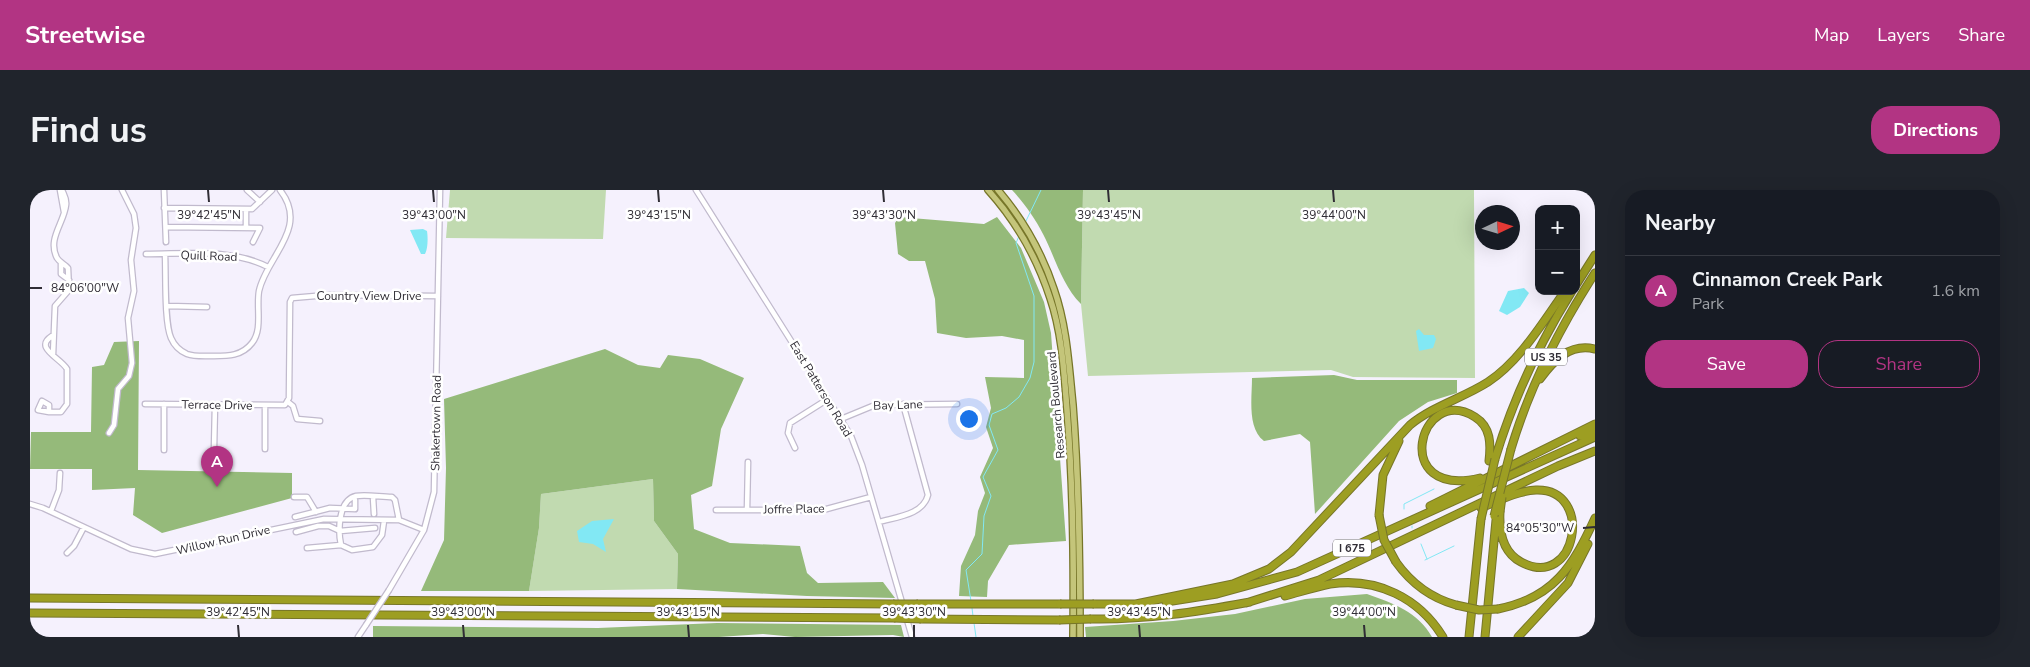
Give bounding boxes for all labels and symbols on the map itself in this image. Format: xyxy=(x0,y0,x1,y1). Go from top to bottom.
north arrow xyxy=(1475,205,1520,250)
text: 39°42'45"N xyxy=(177,207,241,223)
text: 39°43'00"N xyxy=(402,207,466,223)
text: 39°43'15"N xyxy=(627,207,691,223)
text: 39°43'30"N xyxy=(852,207,916,223)
text: 39°43'45"N xyxy=(1077,207,1141,223)
text: 39°44'00"N xyxy=(1302,207,1366,223)
street label: Quill Road xyxy=(180,247,238,265)
text: 84°06'00"W xyxy=(51,280,119,296)
street label: Country View Drive xyxy=(317,288,421,304)
street label: East Patterson Road xyxy=(786,338,856,440)
road number: US 35 xyxy=(1525,348,1567,366)
street label: Research Boulevard xyxy=(1043,351,1069,459)
street label: Shakertown Road xyxy=(427,375,445,471)
street label: Terrace Drive xyxy=(181,396,253,414)
street label: Bay Lane xyxy=(873,396,923,414)
your location xyxy=(956,406,982,432)
pin: A xyxy=(201,446,233,487)
street label: Joffre Place xyxy=(762,500,825,518)
text: 84°05'30"W xyxy=(1506,520,1574,536)
street label: Willow Run Drive xyxy=(174,521,272,559)
road number: I 675 xyxy=(1333,539,1371,556)
text: 39°42'45"N xyxy=(206,604,270,620)
text: 39°43'00"N xyxy=(431,604,495,620)
text: 39°43'15"N xyxy=(656,604,720,620)
text: 39°43'30"N xyxy=(882,604,946,620)
text: 39°43'45"N xyxy=(1107,604,1171,620)
text: 39°44'00"N xyxy=(1332,604,1396,620)

